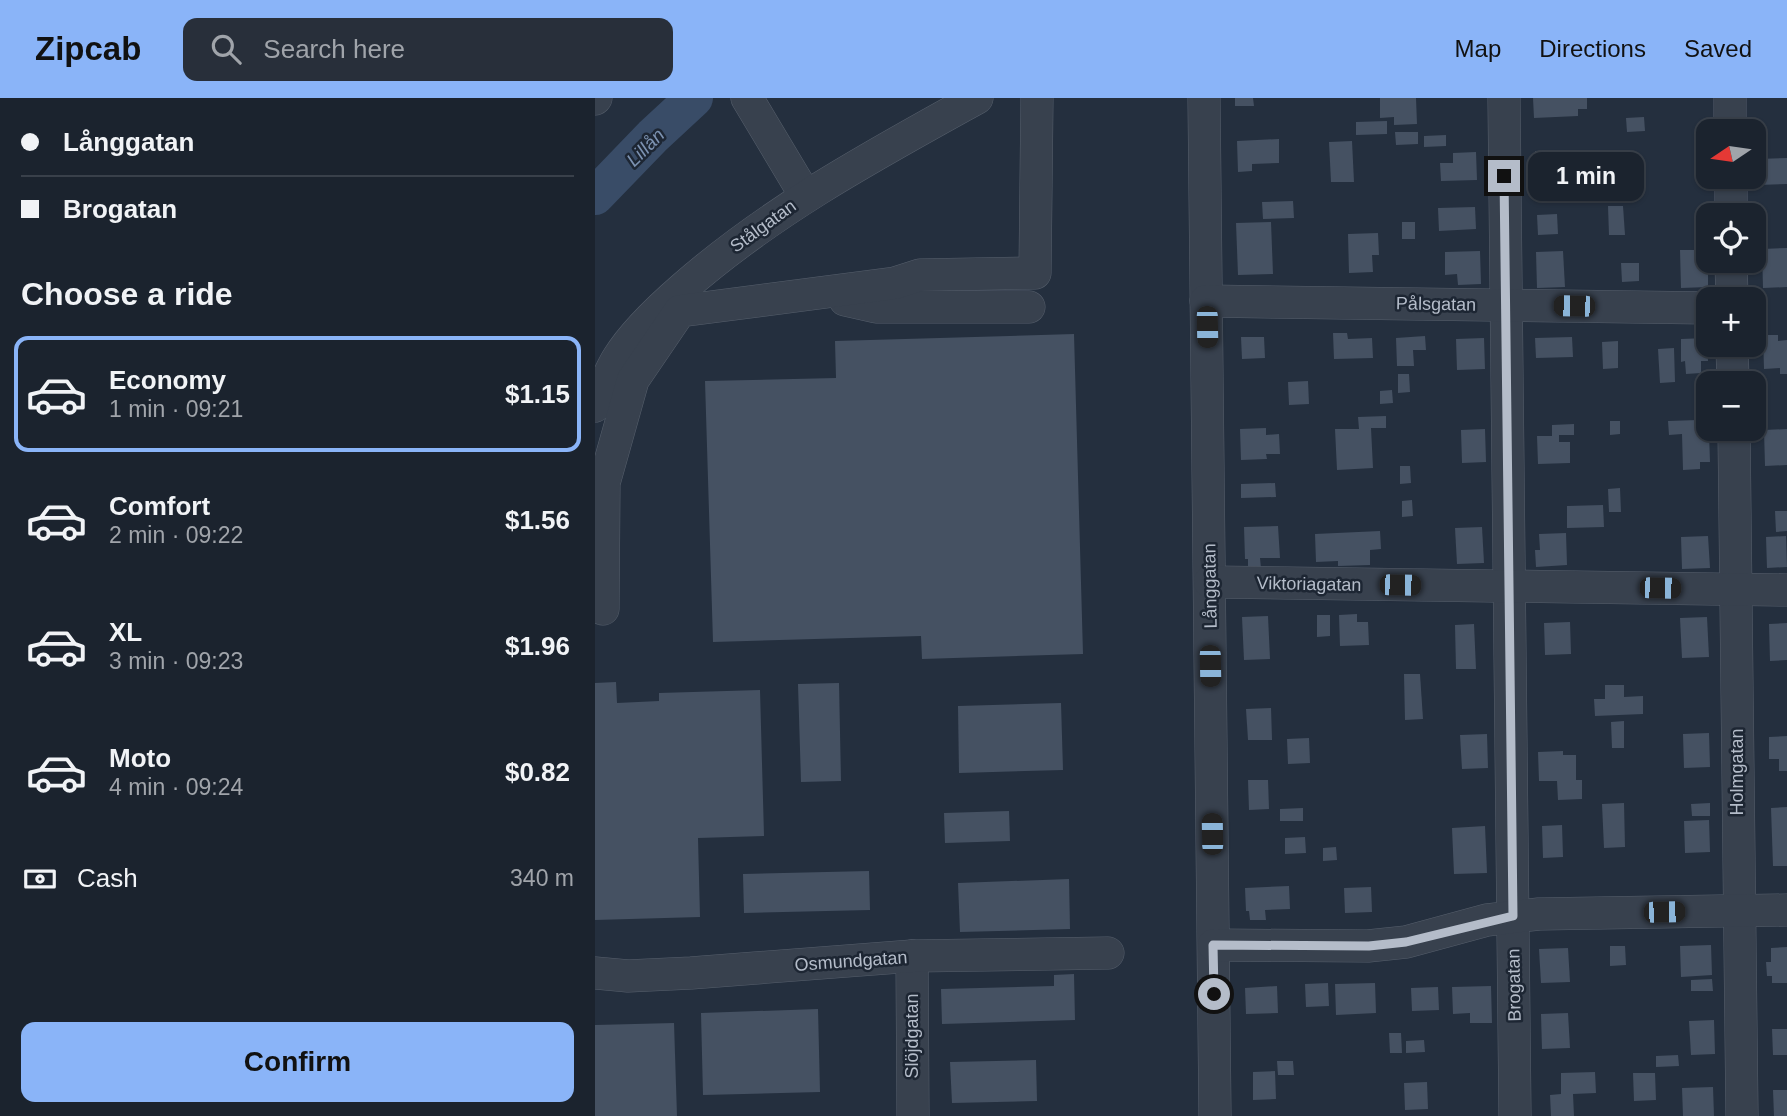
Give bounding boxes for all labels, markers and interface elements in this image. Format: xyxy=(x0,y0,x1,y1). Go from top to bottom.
search box xyxy=(183,18,673,81)
text: Zipcab xyxy=(35,30,141,67)
icon: search xyxy=(207,30,245,68)
text: Search here xyxy=(263,34,405,64)
text: Map xyxy=(1455,35,1501,62)
text: Directions xyxy=(1539,35,1646,62)
text: Saved xyxy=(1684,35,1752,62)
north arrow xyxy=(1696,119,1766,189)
map controls xyxy=(1696,119,1766,441)
water label: Lillån xyxy=(622,124,668,170)
text: Långgatan xyxy=(63,127,194,157)
callout: 1 min xyxy=(1529,152,1644,200)
route end xyxy=(1488,160,1520,192)
text: 1 min xyxy=(1556,163,1616,189)
text: Brogatan xyxy=(63,194,177,224)
street label: Stålgatan xyxy=(726,196,800,256)
button: locate xyxy=(1696,203,1766,273)
text: Choose a ride xyxy=(21,276,233,312)
button: + xyxy=(1696,287,1766,357)
street label: Pålsgatan xyxy=(1396,293,1476,315)
car xyxy=(1553,295,1596,317)
car xyxy=(1197,306,1218,348)
icon: car xyxy=(25,363,88,426)
text: Economy xyxy=(109,365,226,395)
button: − xyxy=(1696,371,1766,441)
text: $1.15 xyxy=(505,379,570,409)
text: 1 min · 09:21 xyxy=(109,396,243,422)
icon: car xyxy=(25,489,88,552)
text: Comfort xyxy=(109,491,210,521)
text: $1.56 xyxy=(505,505,570,535)
text: 2 min · 09:22 xyxy=(109,522,243,548)
street label: Långgatan xyxy=(1199,543,1221,629)
street label: Viktoriagatan xyxy=(1256,573,1362,595)
car xyxy=(1379,574,1422,596)
car xyxy=(1639,577,1682,599)
icon: car xyxy=(25,615,88,678)
text: XL xyxy=(109,617,142,647)
text: $1.96 xyxy=(505,631,570,661)
car xyxy=(1200,645,1221,687)
text: 3 min · 09:23 xyxy=(109,648,243,674)
street label: Holmgatan xyxy=(1727,728,1747,816)
icon: car xyxy=(25,741,88,804)
text: Moto xyxy=(109,743,171,773)
text: $0.82 xyxy=(505,757,570,787)
text: 4 min · 09:24 xyxy=(109,774,243,800)
car xyxy=(1202,813,1223,855)
icon: cash xyxy=(21,860,59,898)
text: Cash xyxy=(77,863,138,893)
text: 340 m xyxy=(510,865,574,891)
car xyxy=(1643,901,1686,923)
street label: Osmundgatan xyxy=(794,947,908,975)
street label: Brogatan xyxy=(1503,948,1525,1022)
route start xyxy=(1198,978,1230,1010)
street label: Slöjdgatan xyxy=(902,993,922,1079)
button: Confirm xyxy=(21,1022,574,1102)

